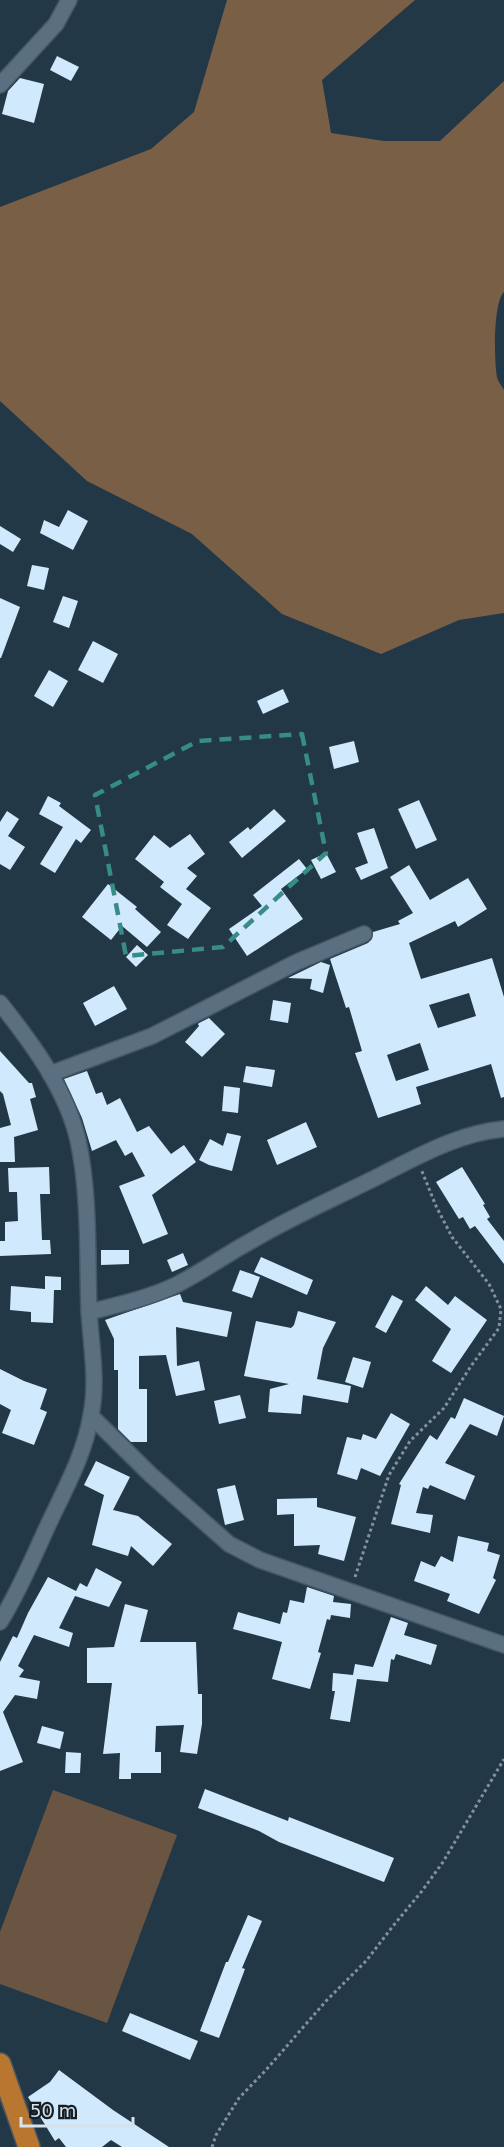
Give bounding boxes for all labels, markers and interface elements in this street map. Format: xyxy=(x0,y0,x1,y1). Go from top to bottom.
scale bar xyxy=(21,2090,134,2128)
text: 50 m xyxy=(30,2100,76,2121)

